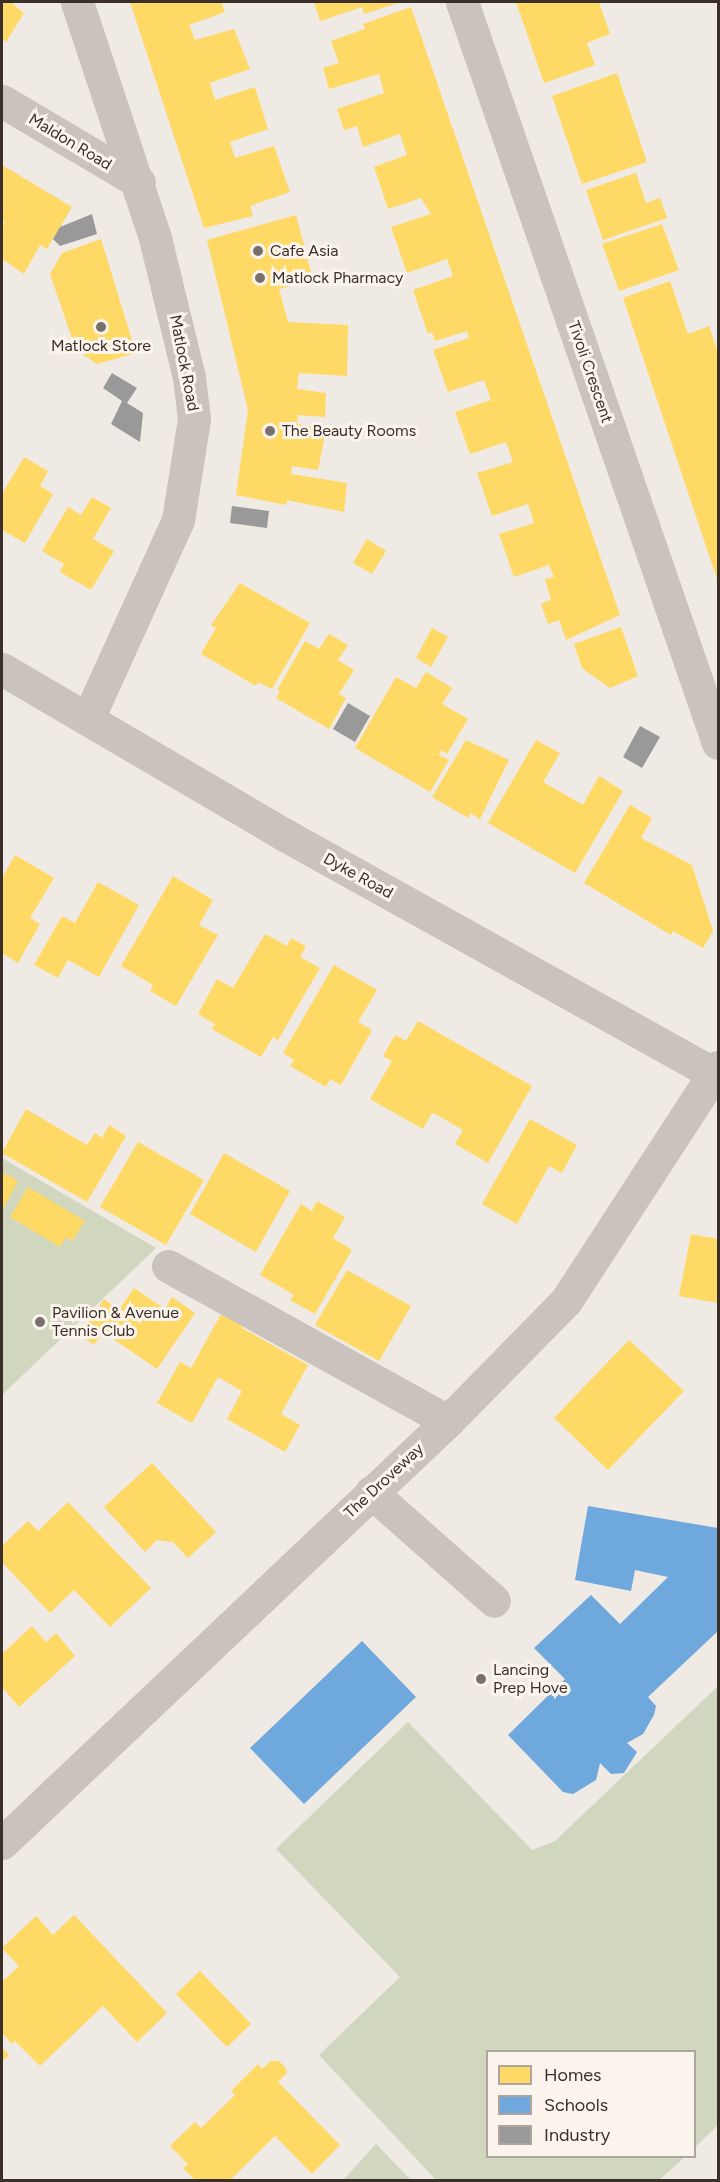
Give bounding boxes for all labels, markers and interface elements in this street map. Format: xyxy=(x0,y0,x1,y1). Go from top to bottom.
street label: Maldon Road xyxy=(25,110,115,174)
place label: Cafe Asia xyxy=(270,241,338,261)
marker: Cafe Asia xyxy=(251,244,265,258)
place label: Matlock Pharmacy xyxy=(272,268,403,288)
marker: Matlock Pharmacy xyxy=(253,271,267,285)
street label: Matlock Road xyxy=(165,313,203,413)
street label: Tivoli Crescent xyxy=(564,318,616,426)
marker: Matlock Store xyxy=(94,320,108,334)
place label: Matlock Store xyxy=(51,336,151,356)
place label: The Beauty Rooms xyxy=(282,421,416,441)
marker: The Beauty Rooms xyxy=(263,424,277,438)
street label: Dyke Road xyxy=(320,849,396,903)
place label: Pavilion & Avenue Tennis Club xyxy=(52,1303,179,1341)
marker: Pavilion & Avenue Tennis Club xyxy=(33,1315,47,1329)
street label: The Droveway xyxy=(340,1439,428,1523)
place label: Lancing Prep Hove xyxy=(493,1660,568,1698)
marker: Lancing Prep Hove xyxy=(474,1672,488,1686)
legend xyxy=(486,2050,696,2158)
text: Homes xyxy=(544,2064,602,2086)
text: Schools xyxy=(544,2094,608,2116)
text: Industry xyxy=(544,2124,610,2146)

